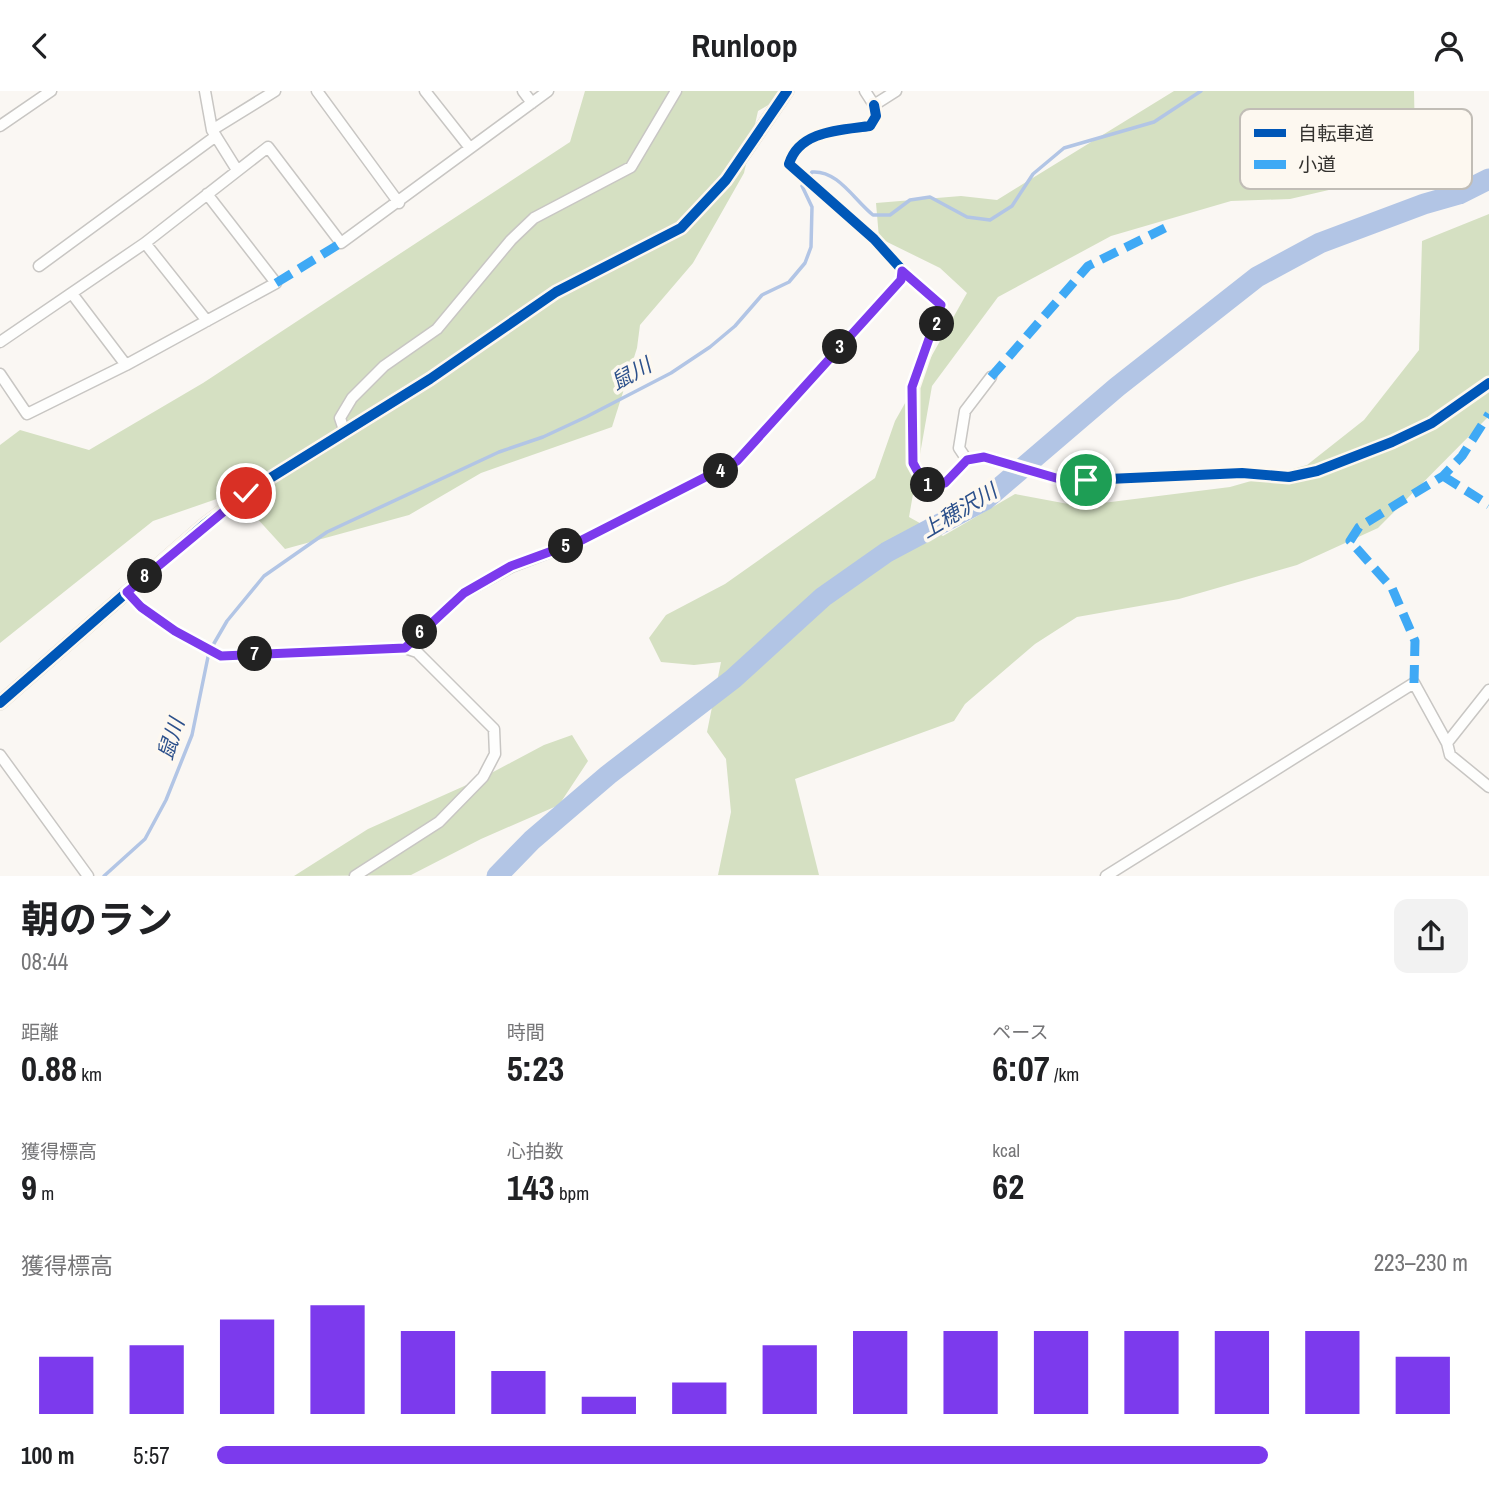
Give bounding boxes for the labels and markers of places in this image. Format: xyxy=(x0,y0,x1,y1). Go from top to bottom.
pin: 2 xyxy=(920,307,954,341)
pin: 3 xyxy=(822,329,858,365)
pin xyxy=(1056,450,1116,510)
pin: 4 xyxy=(704,453,738,489)
pin xyxy=(216,463,276,523)
pin: 1 xyxy=(911,467,946,503)
pin: 5 xyxy=(548,529,584,563)
pin: 8 xyxy=(128,559,162,594)
pin: 6 xyxy=(402,615,438,649)
pin: 7 xyxy=(238,637,272,671)

